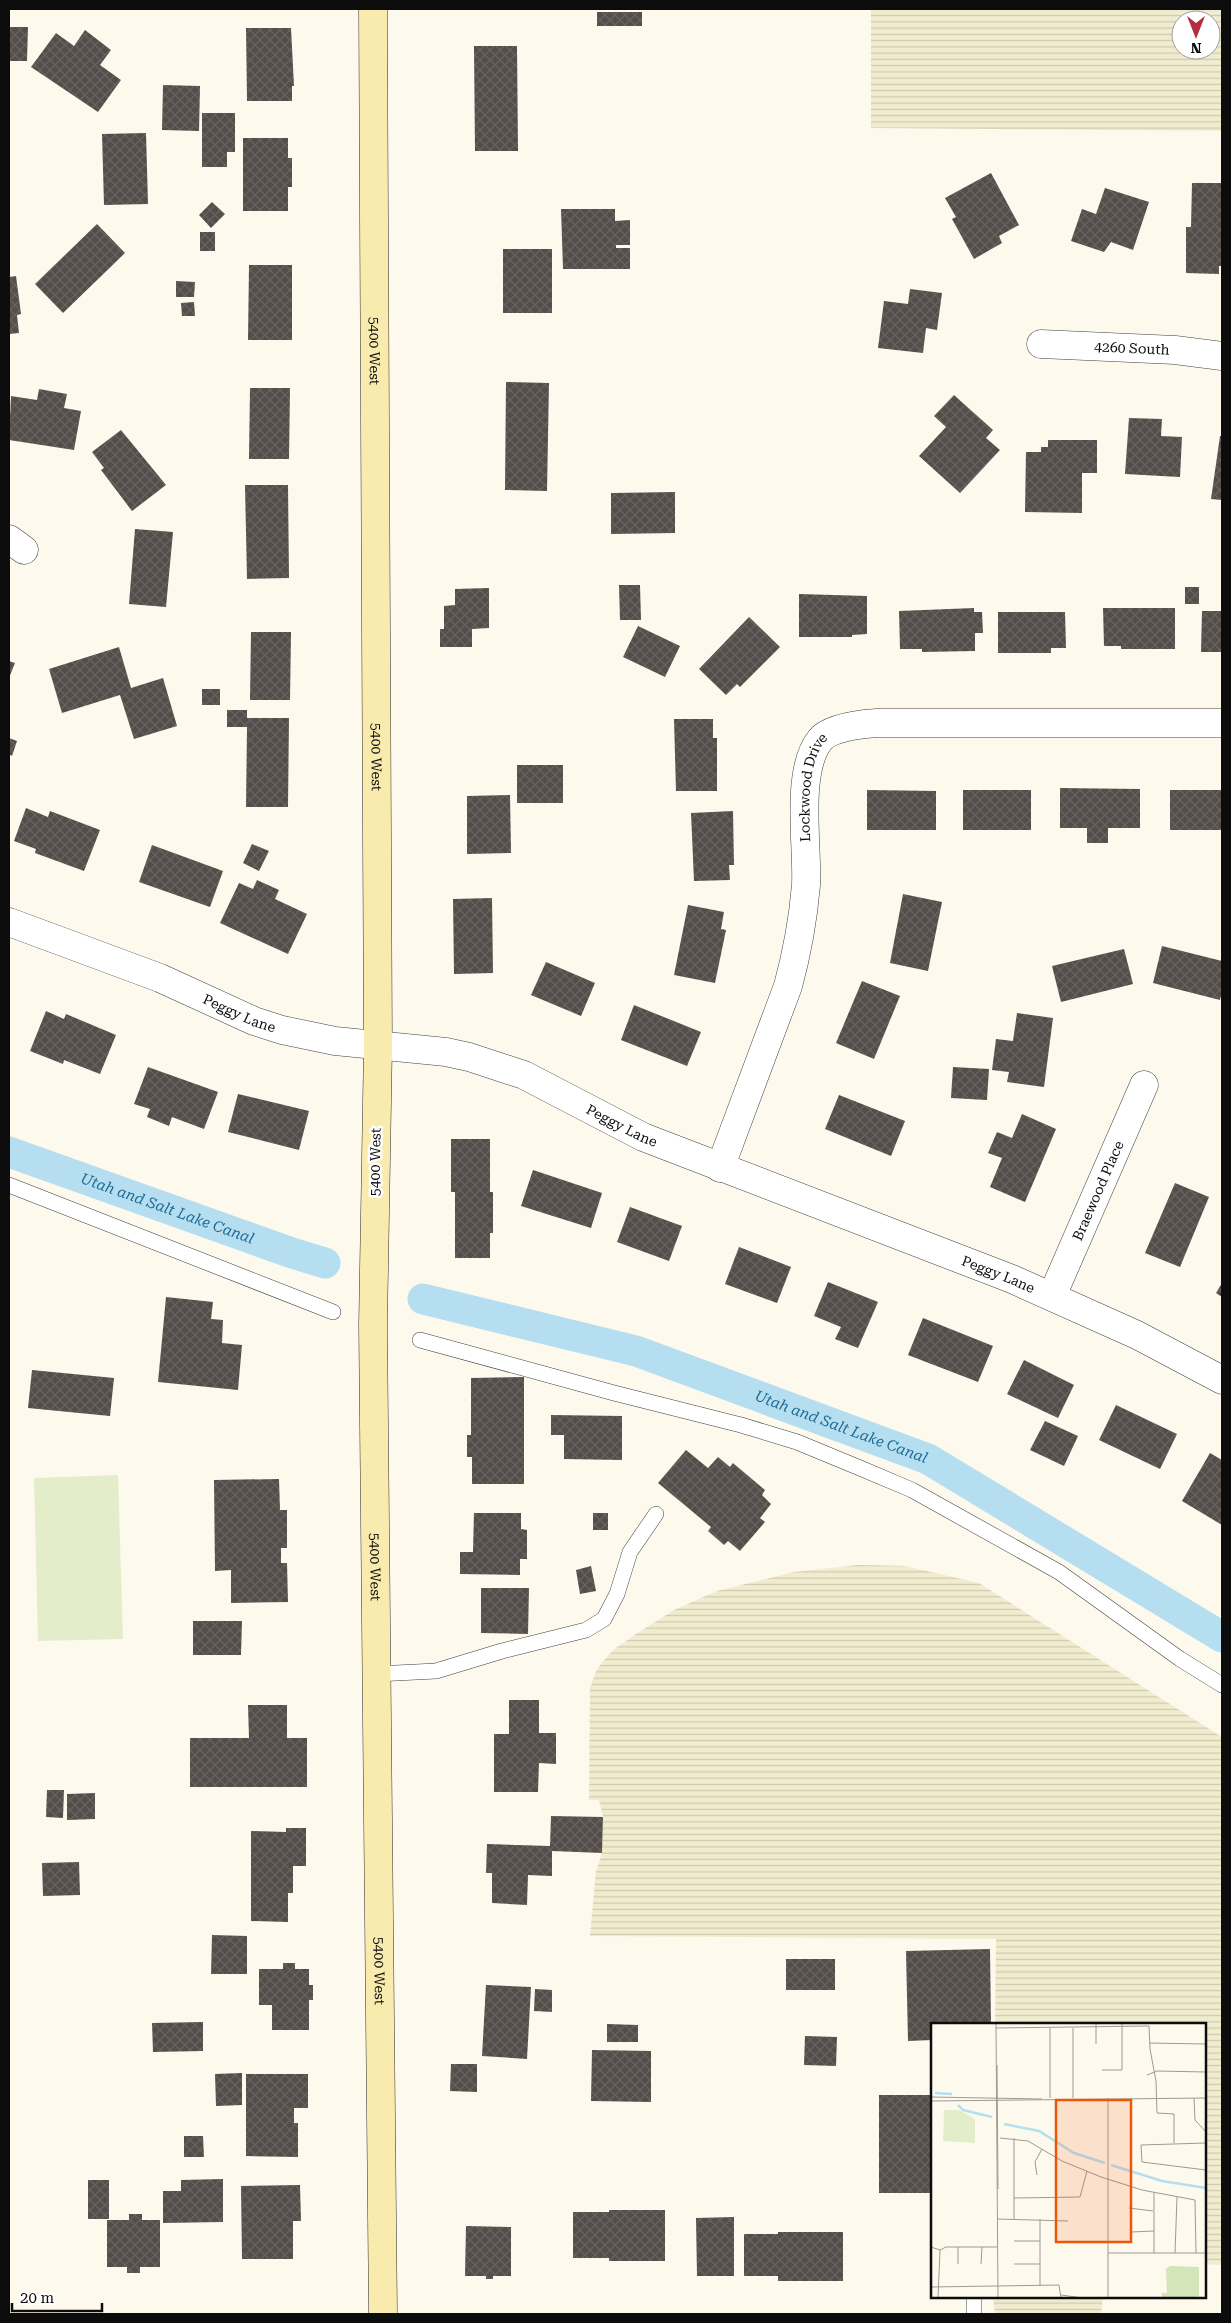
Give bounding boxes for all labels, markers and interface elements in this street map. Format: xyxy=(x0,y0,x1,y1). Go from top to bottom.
north arrow xyxy=(1171,10,1221,60)
text: N xyxy=(1190,40,1201,56)
street label: 5400 West xyxy=(366,317,383,385)
street label: 4260 South xyxy=(1094,338,1170,358)
street label: 5400 West xyxy=(368,723,385,791)
street label: Lockwood Drive xyxy=(796,729,830,842)
street label: Peggy Lane xyxy=(201,991,278,1036)
street label: Peggy Lane xyxy=(584,1101,660,1150)
street label: 5400 West xyxy=(366,1128,384,1196)
street label: Braewood Place xyxy=(1069,1138,1127,1243)
water label: Utah and Salt Lake Canal xyxy=(78,1169,257,1248)
street label: Peggy Lane xyxy=(959,1252,1038,1296)
water label: Utah and Salt Lake Canal xyxy=(752,1387,931,1467)
street label: 5400 West xyxy=(367,1533,384,1601)
street label: 5400 West xyxy=(371,1937,388,2005)
inset map xyxy=(931,2023,1206,2298)
scale bar xyxy=(12,2280,102,2312)
text: 20 m xyxy=(20,2289,55,2307)

